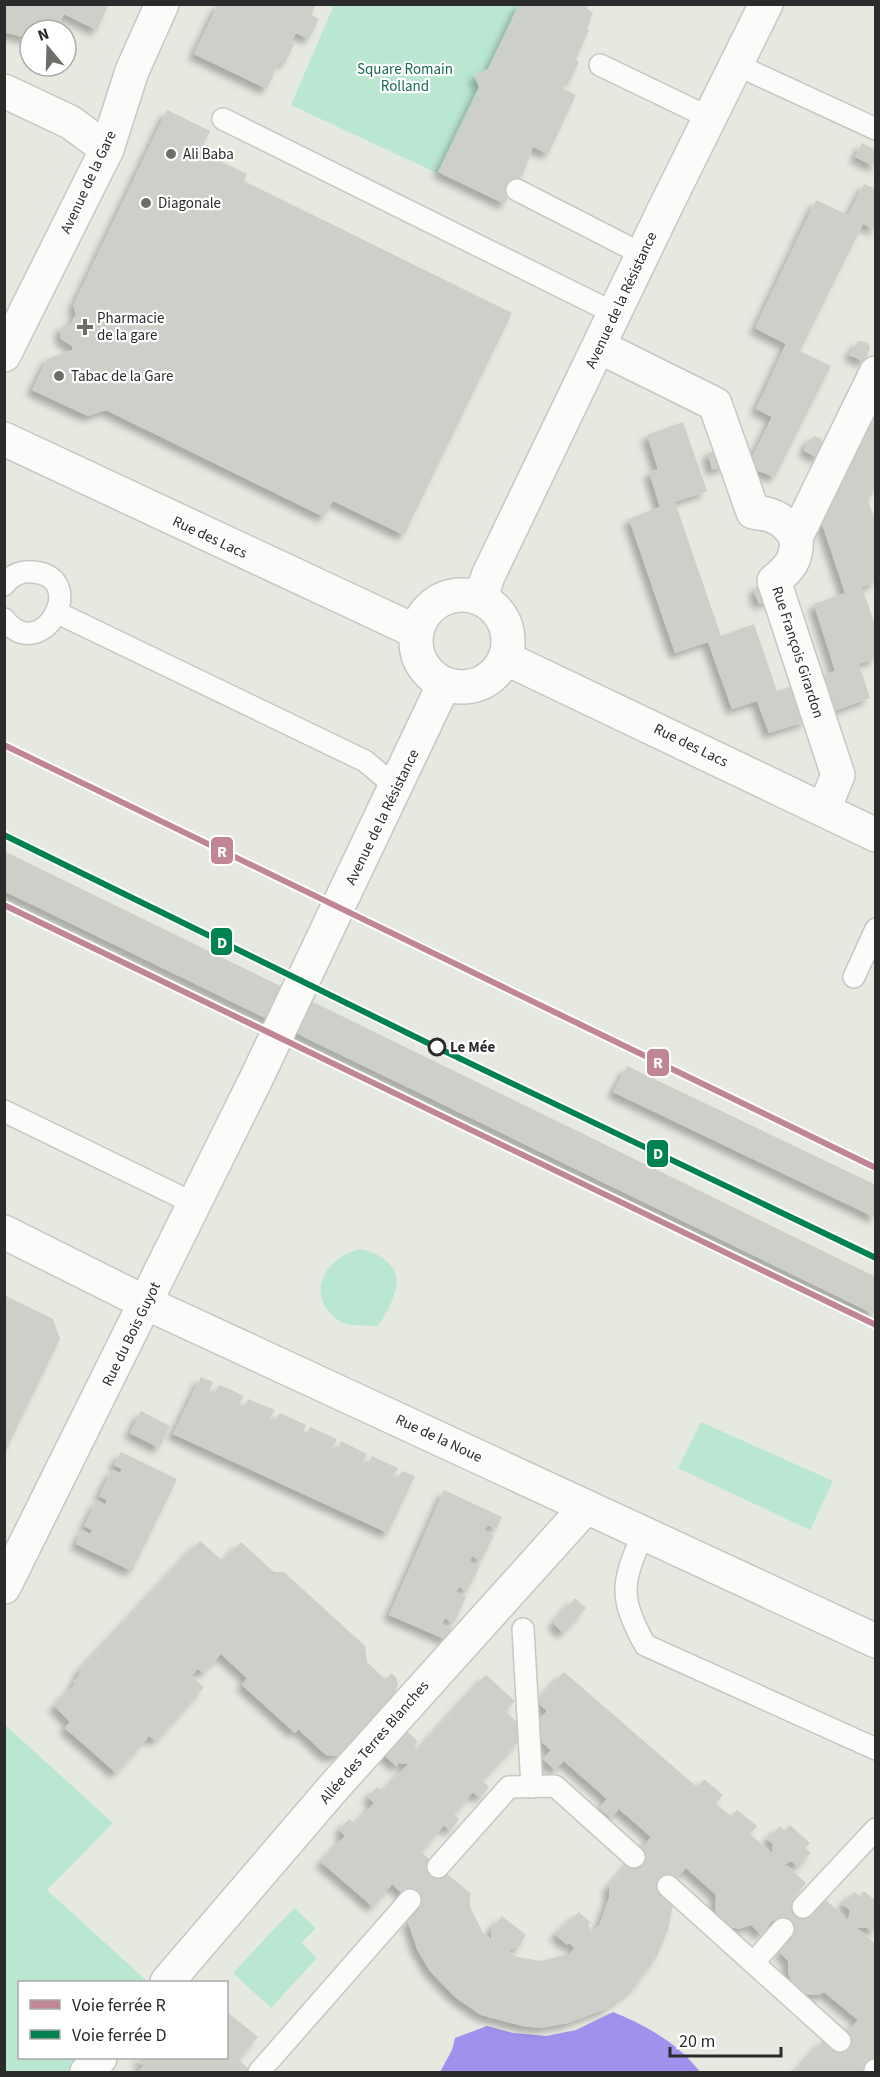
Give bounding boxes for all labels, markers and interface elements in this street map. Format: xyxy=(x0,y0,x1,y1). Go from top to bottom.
north arrow xyxy=(18,18,78,78)
text: N xyxy=(35,23,52,47)
park label: Square Romain Rolland xyxy=(357,59,453,97)
street label: Avenue de la Gare xyxy=(55,127,122,237)
place label: Ali Baba xyxy=(183,144,234,165)
marker: Ali Baba xyxy=(164,147,178,161)
place label: Diagonale xyxy=(158,193,221,214)
marker: Diagonale xyxy=(139,196,153,210)
street label: Avenue de la Résistance xyxy=(581,228,662,372)
place label: Pharmacie de la gare xyxy=(97,308,164,346)
marker: Pharmacie de la gare xyxy=(78,320,92,334)
place label: Tabac de la Gare xyxy=(71,366,173,387)
marker: Tabac de la Gare xyxy=(52,369,66,383)
street label: Rue des Lacs xyxy=(169,511,251,564)
street label: Rue François Girardon xyxy=(766,583,829,721)
street label: Rue des Lacs xyxy=(650,718,731,772)
street label: Avenue de la Résistance xyxy=(340,746,424,889)
line badge: R xyxy=(210,836,234,865)
text: R xyxy=(217,841,227,863)
line badge: D xyxy=(210,927,233,956)
text: D xyxy=(217,932,227,954)
place label: Le Mée xyxy=(450,1037,496,1058)
marker: Le Mée xyxy=(428,1038,446,1056)
line badge: R xyxy=(646,1048,670,1077)
text: R xyxy=(653,1052,663,1074)
line badge: D xyxy=(646,1139,669,1168)
text: D xyxy=(653,1143,663,1165)
street label: Rue du Bois Guyot xyxy=(97,1278,166,1390)
street label: Rue de la Noue xyxy=(392,1409,486,1468)
street label: Allée des Terres Blanches xyxy=(315,1676,434,1809)
legend xyxy=(18,1981,228,2059)
text: Voie ferrée R xyxy=(72,1993,166,2018)
scale bar xyxy=(670,2020,781,2058)
text: Voie ferrée D xyxy=(72,2023,167,2048)
text: 20 m xyxy=(679,2029,715,2054)

